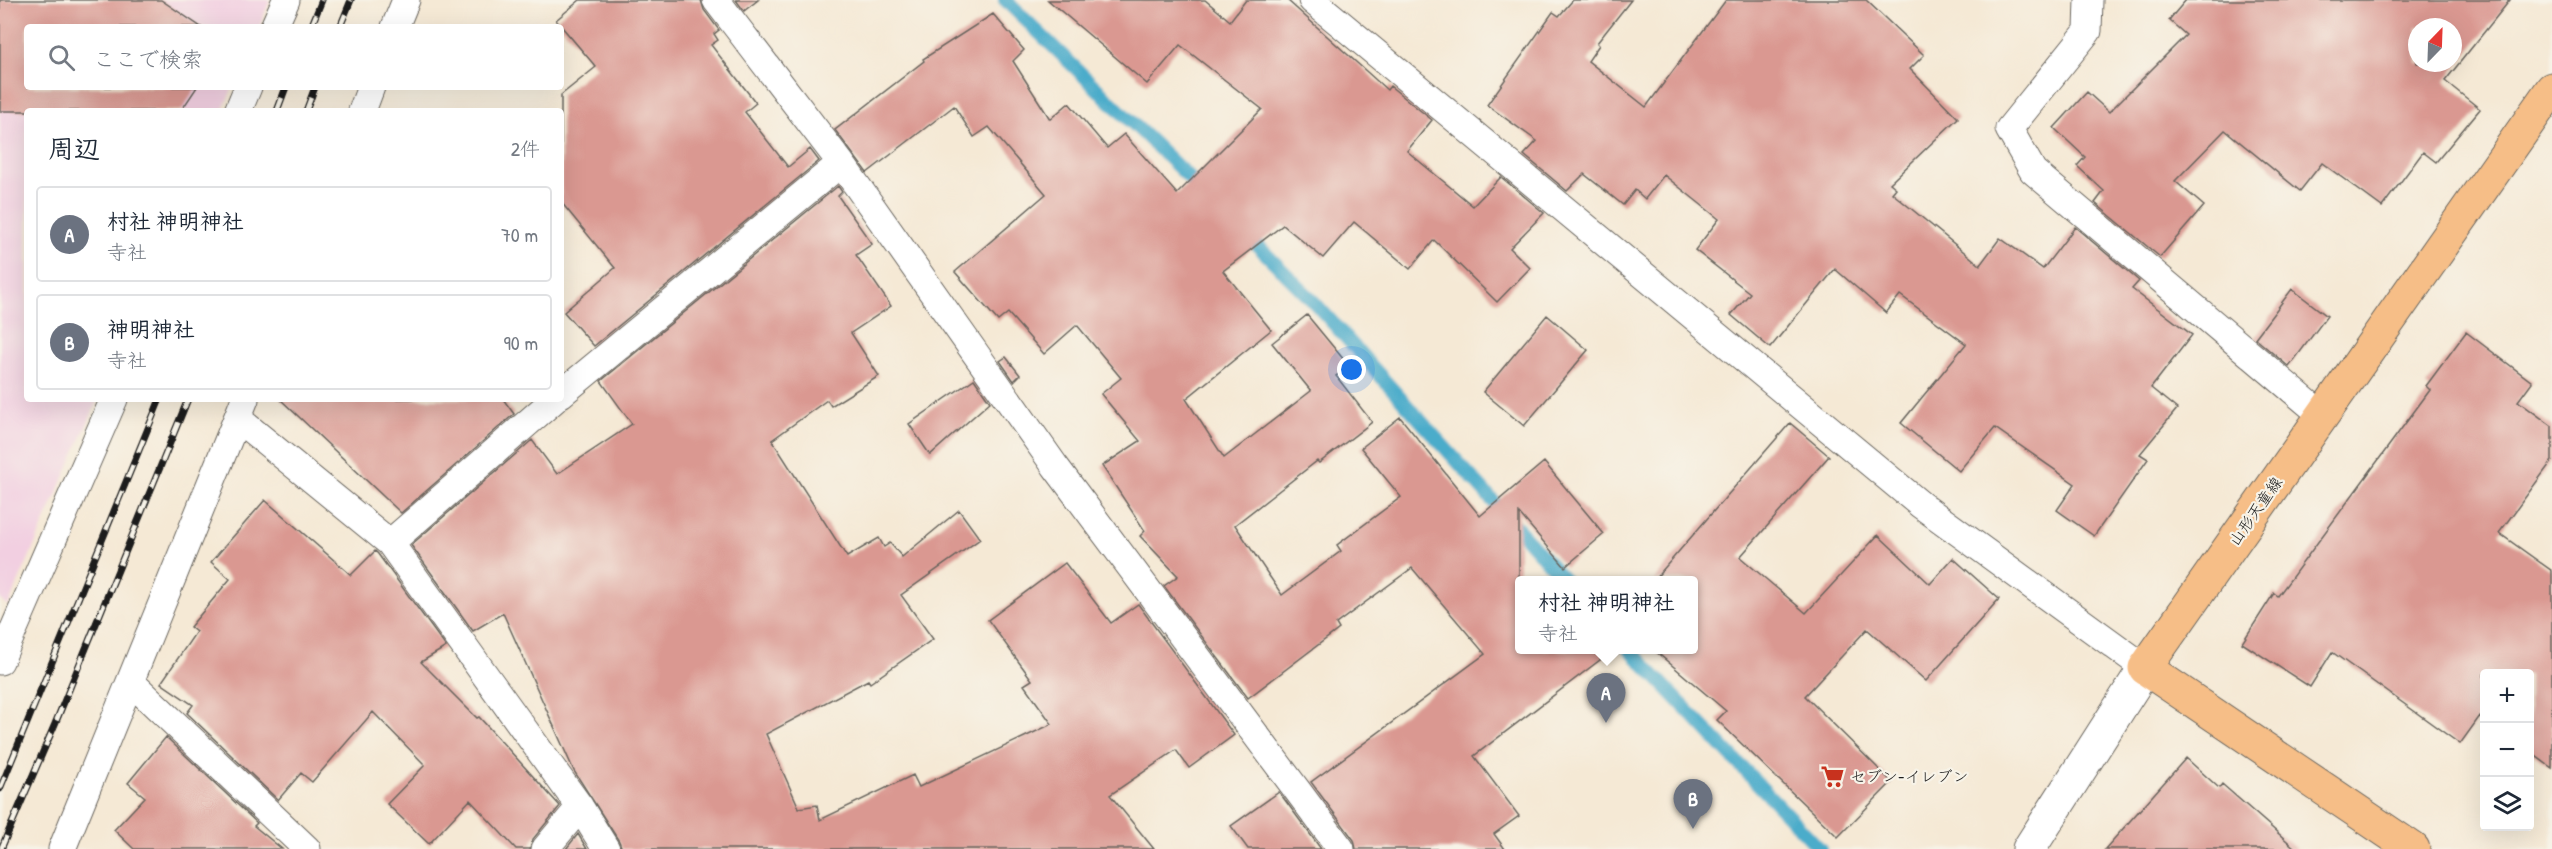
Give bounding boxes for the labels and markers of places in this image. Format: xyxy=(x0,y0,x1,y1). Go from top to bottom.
pin: A xyxy=(1586,674,1626,723)
supermarket icon: セブン-イレブン xyxy=(1819,763,1845,789)
place label: セブン-イレブン xyxy=(1850,765,1968,787)
pin: B xyxy=(1674,780,1712,829)

